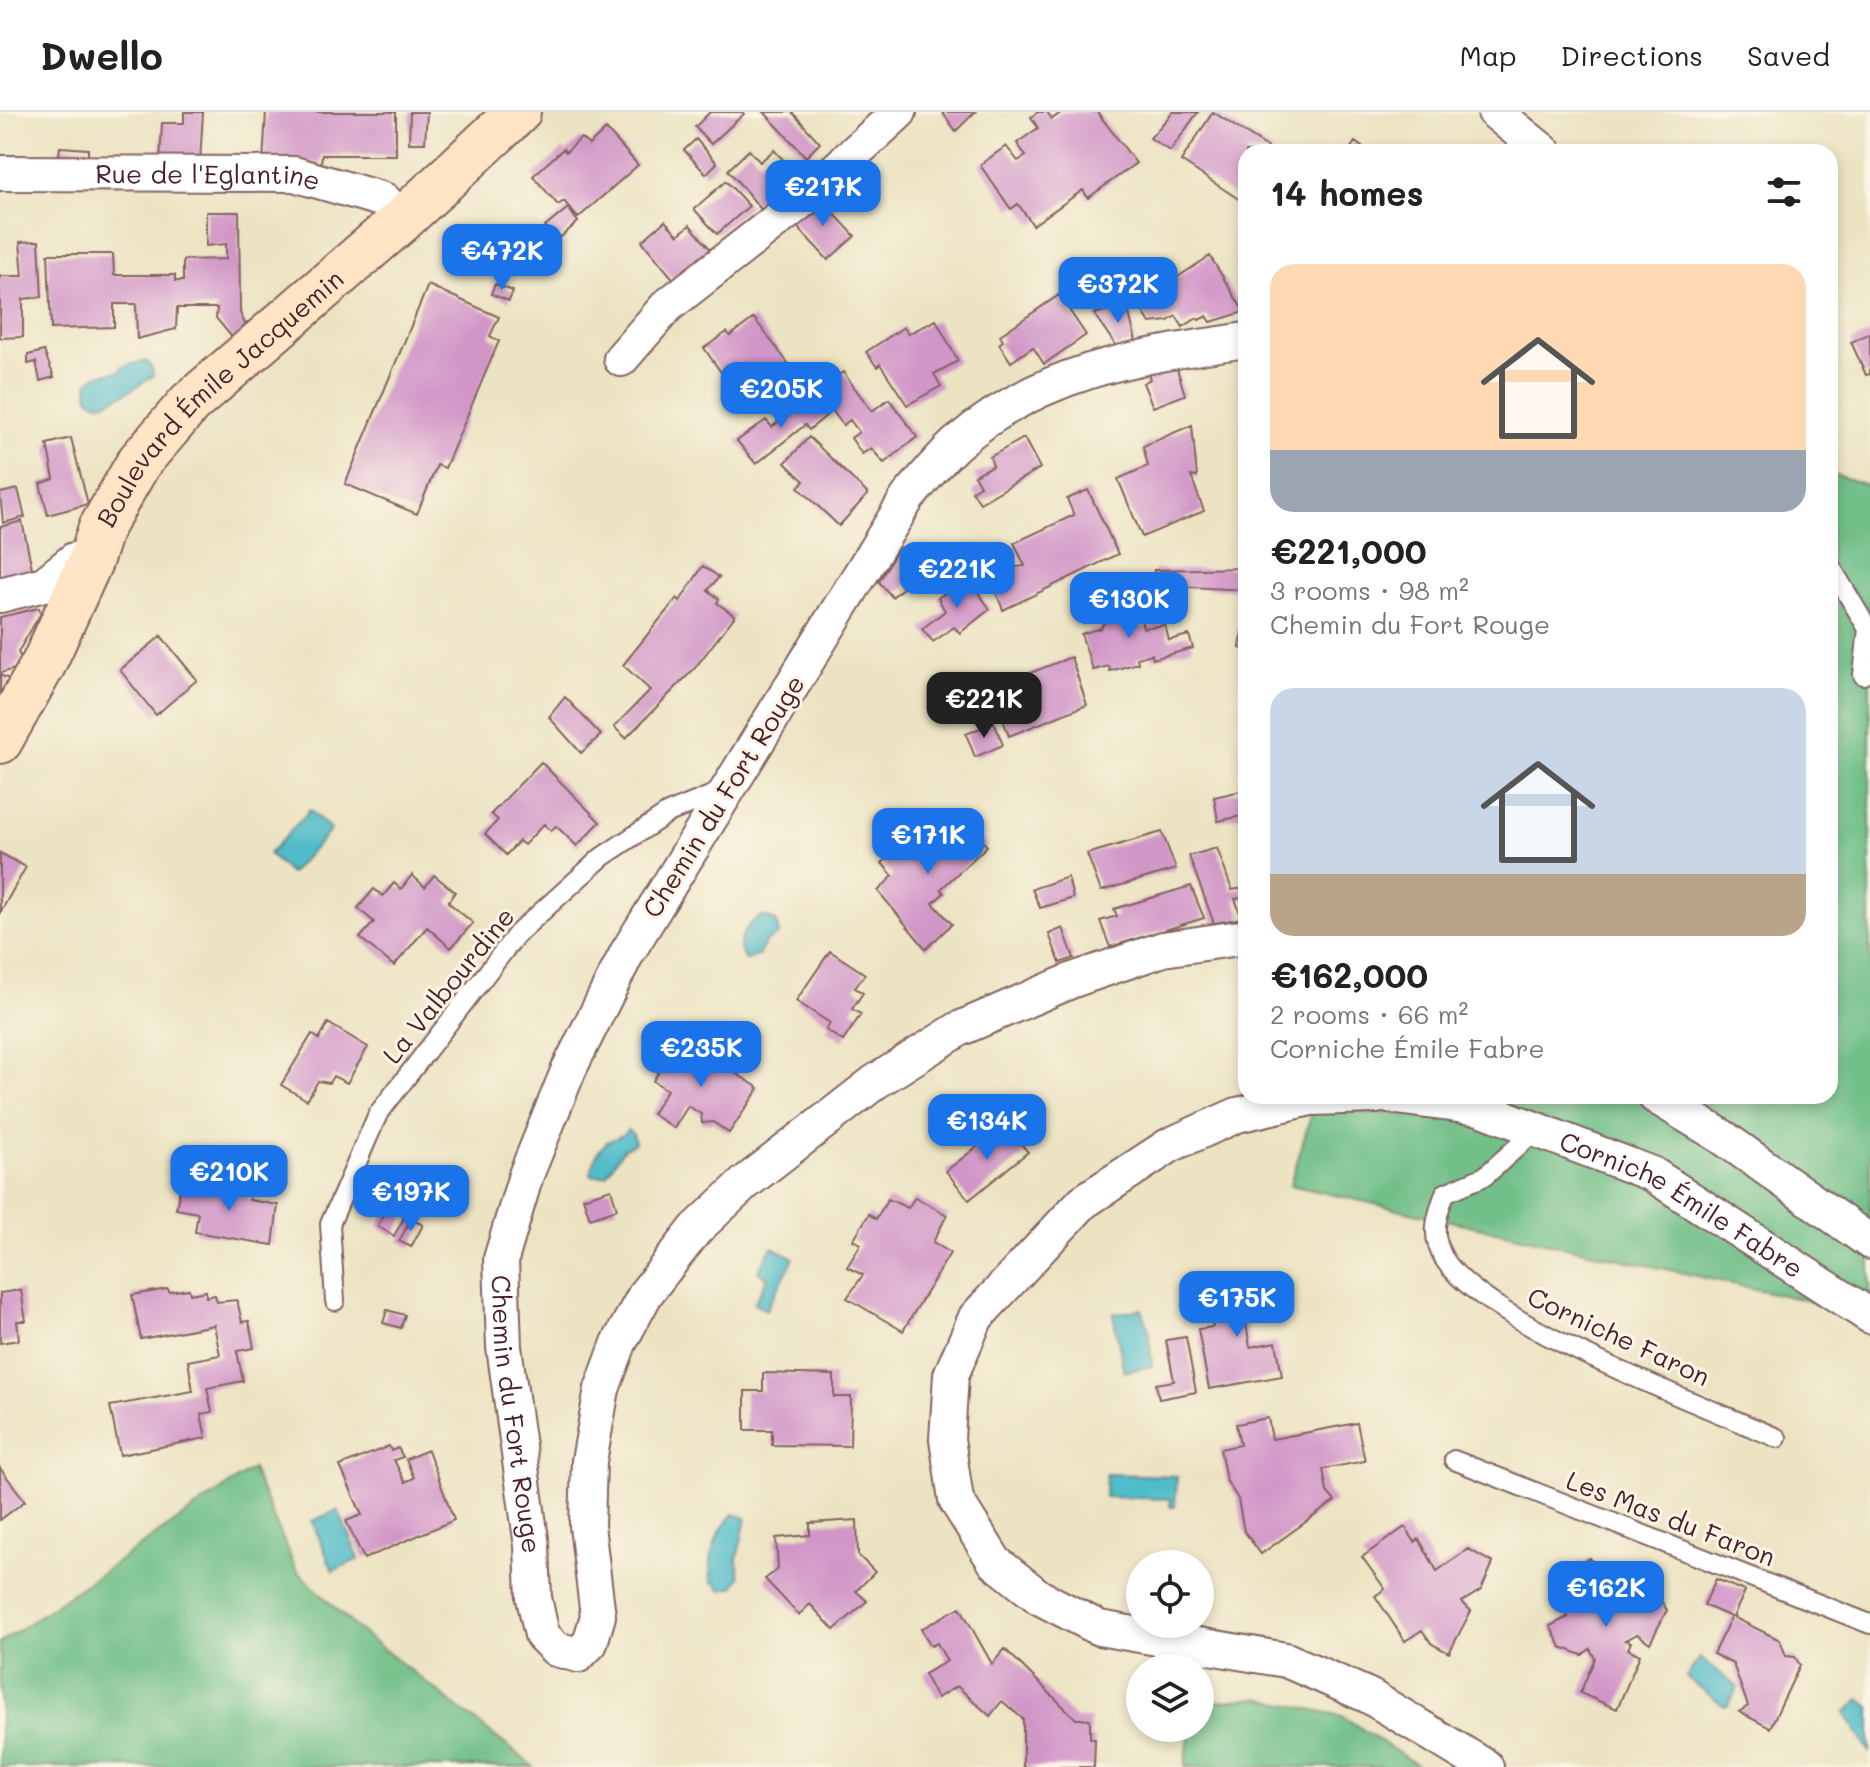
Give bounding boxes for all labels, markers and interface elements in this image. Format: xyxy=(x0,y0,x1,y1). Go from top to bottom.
text: Dwello xyxy=(40,30,163,80)
text: Map xyxy=(1460,37,1517,73)
text: Directions xyxy=(1561,37,1703,73)
text: Saved xyxy=(1747,37,1830,73)
street label: Rue de l'Eglantine xyxy=(95,156,324,198)
pin: €217K xyxy=(767,160,879,228)
text: €217K xyxy=(784,169,862,203)
text: 14 homes xyxy=(1270,170,1424,215)
icon: filters xyxy=(1762,170,1806,214)
pin: €472K xyxy=(446,224,558,292)
text: €472K xyxy=(460,233,544,267)
pin: €372K xyxy=(1062,257,1174,325)
street label: Boulevard Émile Jacquemin xyxy=(88,261,350,533)
text: €372K xyxy=(1077,266,1159,300)
icon: home xyxy=(1466,316,1610,460)
pin: €205K xyxy=(725,362,837,430)
text: €205K xyxy=(739,371,823,405)
text: €221,000 xyxy=(1270,528,1427,573)
pin: €221K xyxy=(901,542,1013,610)
text: €221K xyxy=(918,551,996,585)
pin: €130K xyxy=(1073,572,1185,640)
text: 3 rooms · 98 m² xyxy=(1270,573,1469,607)
text: €130K xyxy=(1088,581,1170,615)
text: Chemin du Fort Rouge xyxy=(1270,607,1550,641)
street label: Chemin du Fort Rouge xyxy=(634,668,812,924)
pin: €221K xyxy=(928,672,1040,740)
text: €221K xyxy=(945,681,1023,715)
icon: home xyxy=(1466,740,1610,884)
pin: €171K xyxy=(872,808,984,876)
text: €171K xyxy=(890,817,966,851)
street label: La Valbourdine xyxy=(374,900,522,1070)
text: €162,000 xyxy=(1270,952,1428,997)
text: 2 rooms · 66 m² xyxy=(1270,997,1468,1031)
pin: €235K xyxy=(645,1021,757,1089)
text: €235K xyxy=(659,1030,743,1064)
text: Corniche Émile Fabre xyxy=(1270,1031,1545,1065)
pin: €134K xyxy=(931,1094,1043,1162)
text: €134K xyxy=(946,1103,1028,1137)
street label: Corniche Émile Fabre xyxy=(1555,1123,1810,1285)
pin: €210K xyxy=(173,1145,285,1213)
text: €210K xyxy=(189,1154,269,1188)
pin: €197K xyxy=(355,1165,467,1233)
text: €197K xyxy=(371,1174,451,1208)
pin: €175K xyxy=(1181,1271,1293,1339)
street label: Chemin du Fort Rouge xyxy=(485,1274,550,1555)
street label: Corniche Faron xyxy=(1522,1279,1716,1393)
text: €175K xyxy=(1197,1280,1277,1314)
street label: Les Mas du Faron xyxy=(1562,1462,1780,1574)
map controls xyxy=(1126,1550,1214,1742)
button: locate xyxy=(1126,1550,1214,1638)
pin: €162K xyxy=(1550,1561,1662,1629)
text: €162K xyxy=(1566,1570,1646,1604)
button: layers xyxy=(1126,1654,1214,1742)

